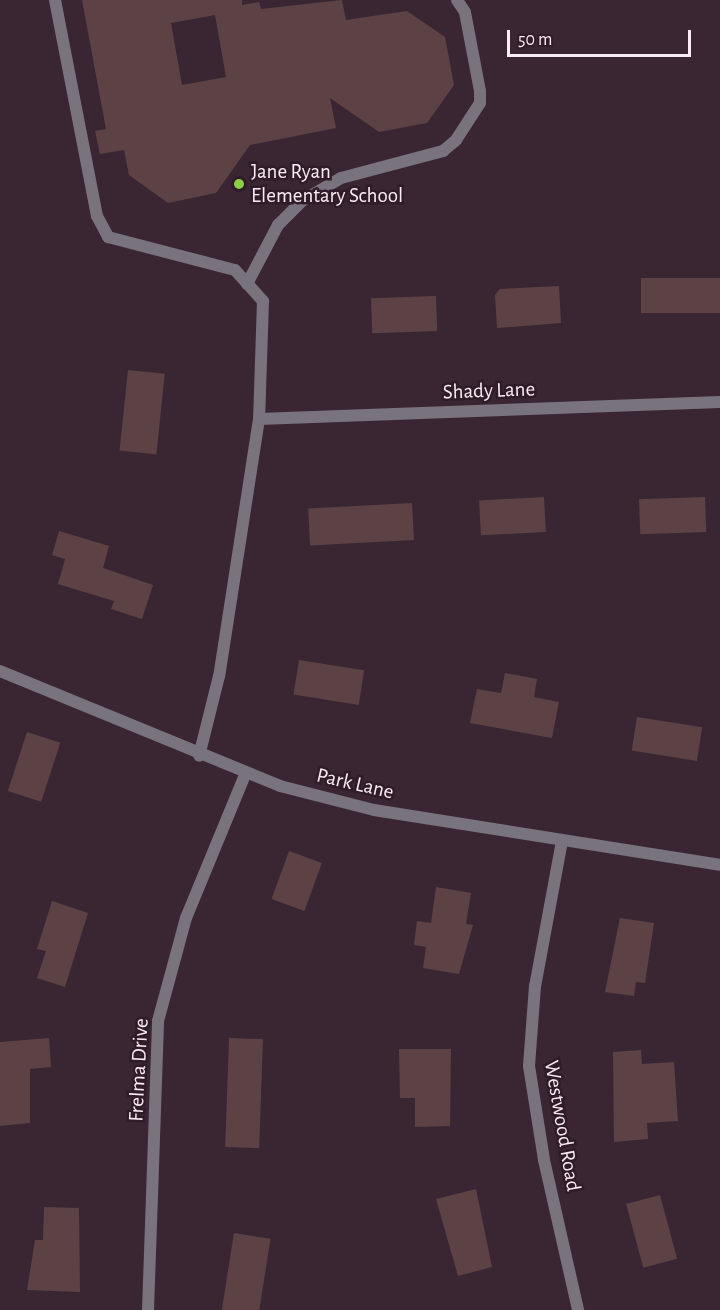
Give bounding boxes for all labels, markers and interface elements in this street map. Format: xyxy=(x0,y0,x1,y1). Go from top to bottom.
scale bar xyxy=(510,18,694,56)
text: 50 m xyxy=(518,31,552,49)
place label: Jane Ryan Elementary School xyxy=(251,159,403,209)
marker: Jane Ryan Elementary School xyxy=(232,177,246,191)
street label: Shady Lane xyxy=(442,377,536,405)
street label: Park Lane xyxy=(314,763,396,805)
street label: Frelma Drive xyxy=(124,1018,154,1122)
street label: Westwood Road xyxy=(538,1059,586,1193)

